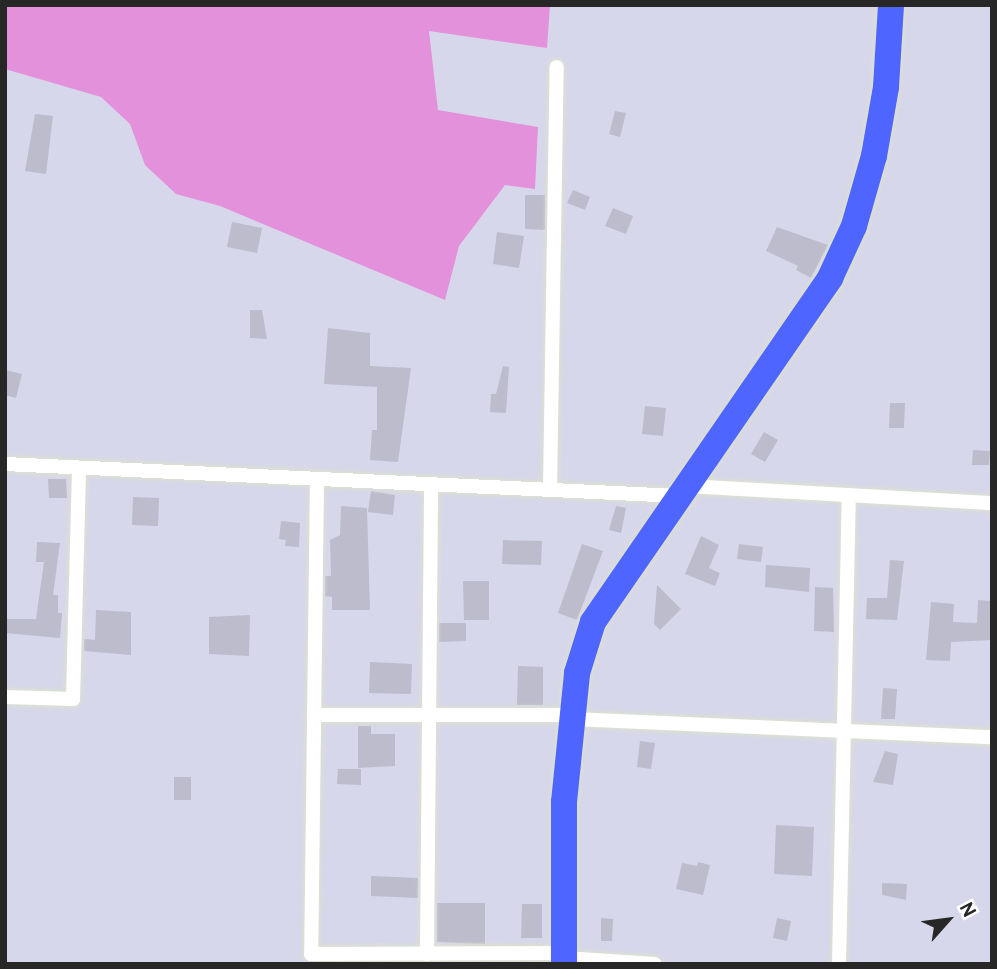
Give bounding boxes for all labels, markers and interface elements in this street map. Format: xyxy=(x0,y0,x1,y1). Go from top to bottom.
north arrow xyxy=(913,885,983,955)
text: N xyxy=(953,898,980,922)

